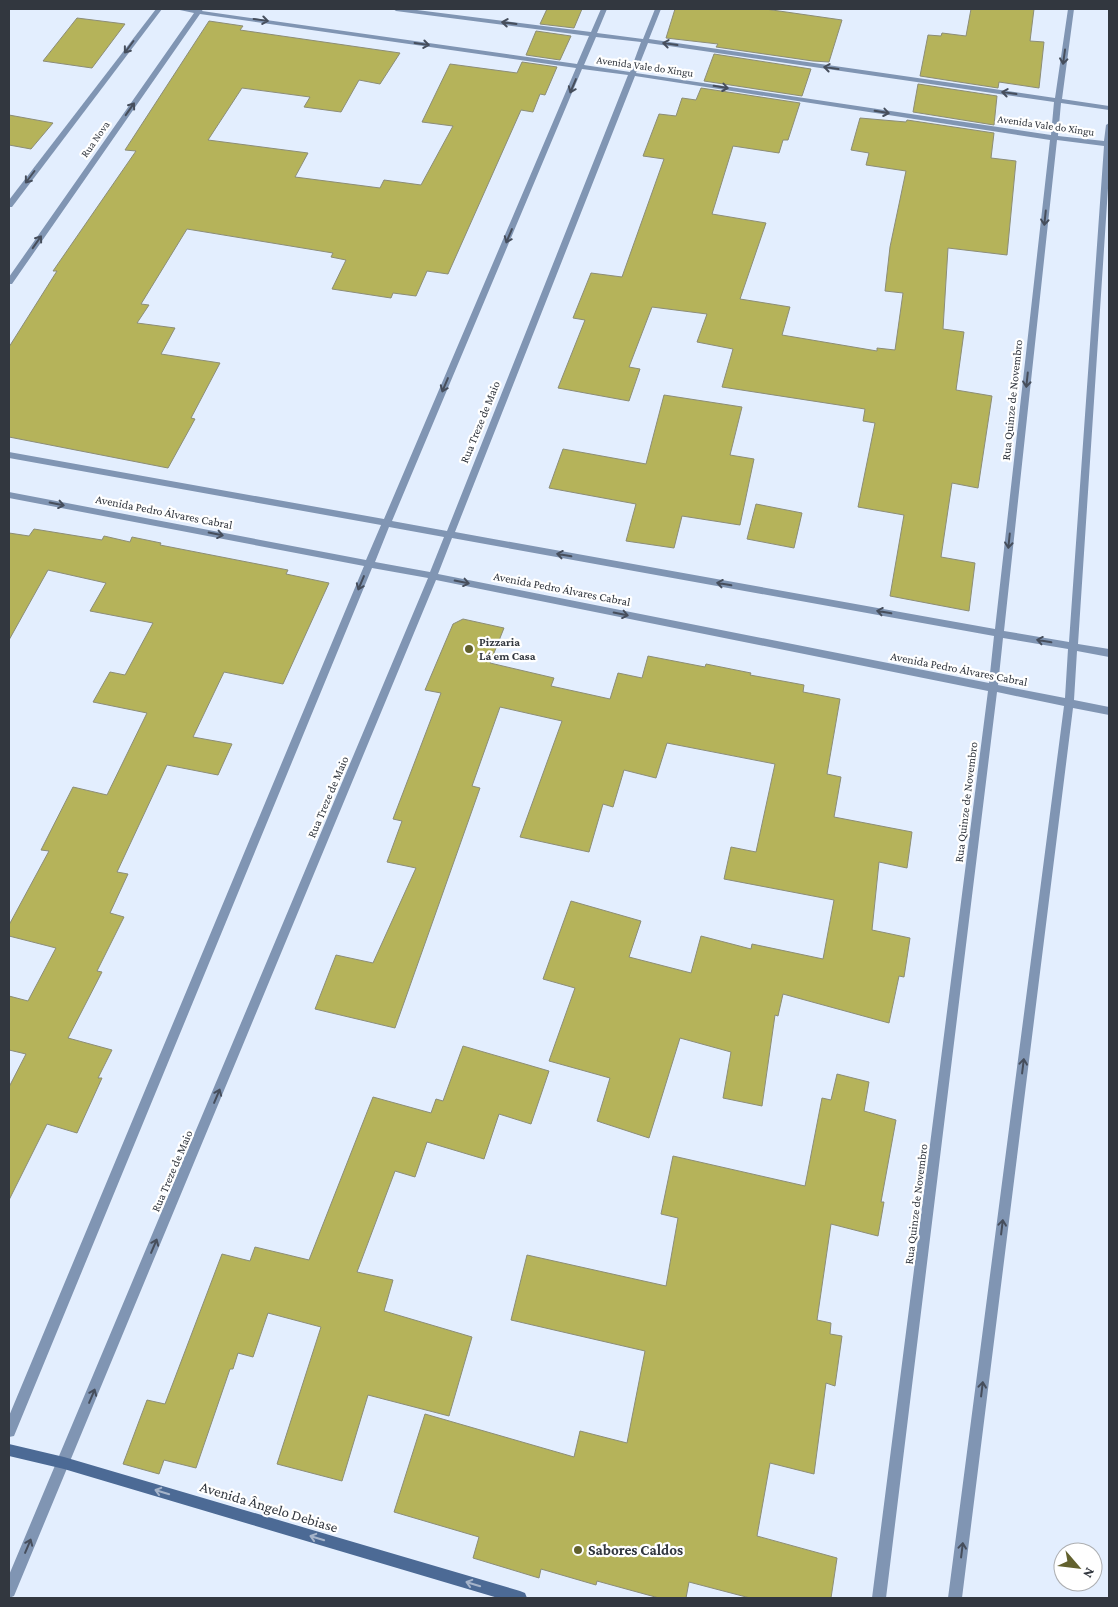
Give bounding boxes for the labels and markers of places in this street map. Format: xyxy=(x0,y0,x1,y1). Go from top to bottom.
place label: Pizzaria Lá em Casa xyxy=(479,635,536,663)
marker: Pizzaria Lá em Casa xyxy=(463,643,475,655)
place label: Sabores Caldos xyxy=(588,1542,683,1558)
marker: Sabores Caldos xyxy=(572,1544,584,1556)

